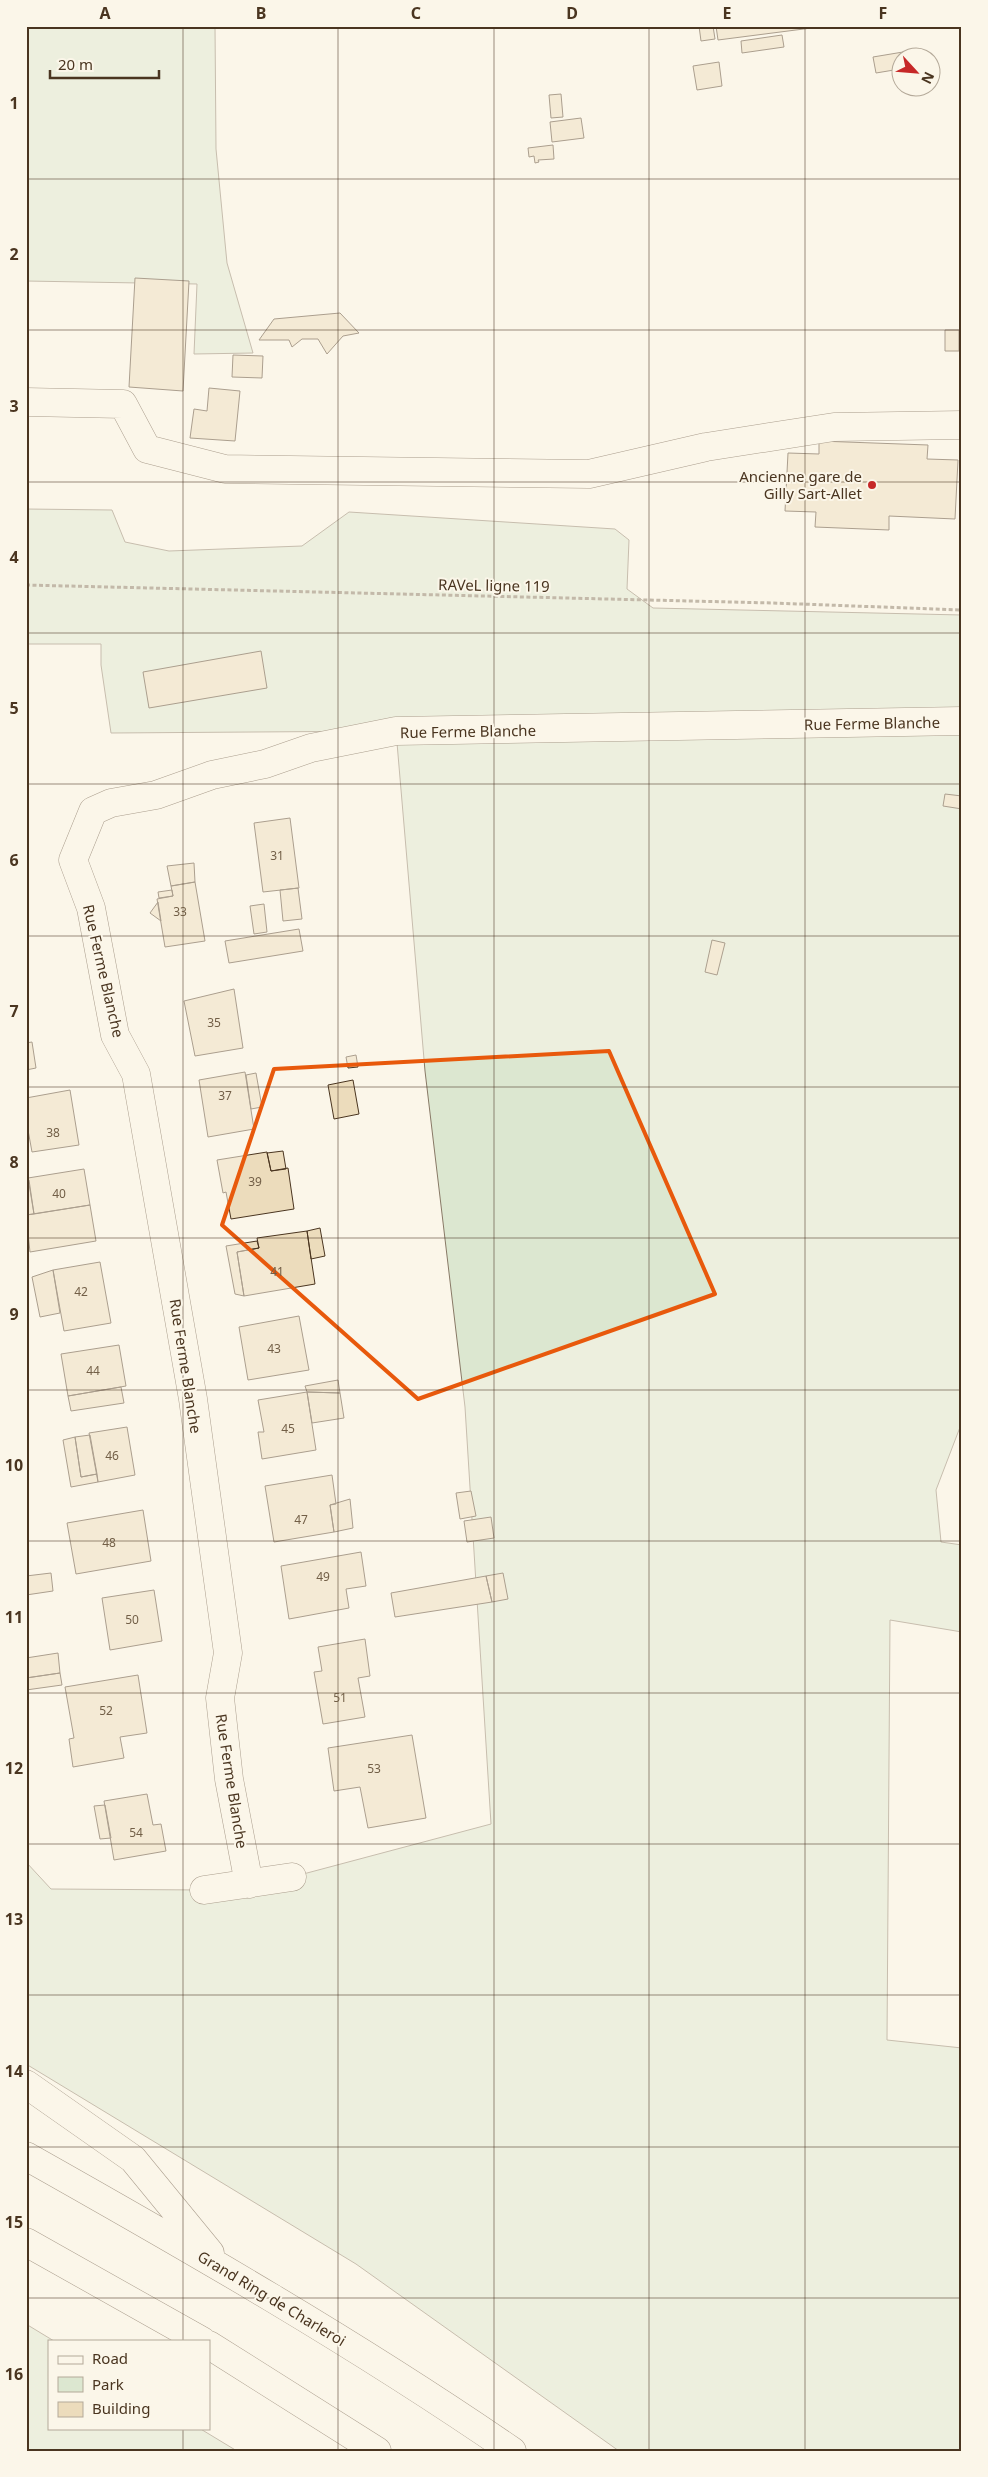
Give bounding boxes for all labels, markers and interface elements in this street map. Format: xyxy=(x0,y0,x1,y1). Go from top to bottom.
text: A xyxy=(99,2,111,24)
text: B xyxy=(256,2,266,24)
text: C xyxy=(411,2,421,24)
text: D xyxy=(566,2,578,24)
text: E xyxy=(723,2,732,24)
text: F xyxy=(879,2,887,24)
scale bar xyxy=(50,48,159,80)
north arrow xyxy=(890,48,940,98)
text: 20 m xyxy=(58,54,93,74)
text: N xyxy=(917,69,939,87)
text: 1 xyxy=(9,92,19,114)
text: 2 xyxy=(9,243,19,265)
text: 3 xyxy=(9,395,19,417)
place label: Ancienne gare de Gilly Sart-Allet xyxy=(739,466,863,503)
marker: Ancienne gare de Gilly Sart-Allet xyxy=(866,479,878,491)
text: 4 xyxy=(9,546,19,568)
street label: RAVeL ligne 119 xyxy=(438,574,550,596)
text: 5 xyxy=(9,697,19,719)
street label: Rue Ferme Blanche xyxy=(804,712,940,734)
street label: Rue Ferme Blanche xyxy=(400,720,536,742)
house number: 31 xyxy=(270,847,284,864)
text: 6 xyxy=(9,849,19,871)
street label: Rue Ferme Blanche xyxy=(79,902,129,1040)
house number: 33 xyxy=(173,903,187,920)
text: 7 xyxy=(9,1000,19,1022)
house number: 35 xyxy=(207,1014,221,1031)
house number: 37 xyxy=(218,1087,232,1104)
house number: 38 xyxy=(46,1124,60,1141)
text: 8 xyxy=(9,1151,19,1173)
house number: 39 xyxy=(248,1173,262,1190)
house number: 40 xyxy=(52,1185,66,1202)
house number: 41 xyxy=(270,1263,284,1280)
house number: 42 xyxy=(74,1283,88,1300)
street label: Rue Ferme Blanche xyxy=(165,1297,207,1435)
text: 9 xyxy=(9,1303,19,1325)
house number: 43 xyxy=(267,1340,281,1357)
house number: 44 xyxy=(86,1362,100,1379)
house number: 45 xyxy=(281,1420,295,1437)
house number: 46 xyxy=(105,1447,119,1464)
text: 10 xyxy=(5,1454,23,1476)
house number: 47 xyxy=(294,1511,308,1528)
house number: 48 xyxy=(102,1534,116,1551)
house number: 49 xyxy=(316,1568,330,1585)
text: 11 xyxy=(5,1606,23,1628)
house number: 50 xyxy=(125,1611,139,1628)
house number: 51 xyxy=(333,1689,347,1706)
house number: 52 xyxy=(99,1702,113,1719)
street label: Rue Ferme Blanche xyxy=(211,1712,253,1850)
text: 12 xyxy=(5,1757,23,1779)
house number: 53 xyxy=(367,1760,381,1777)
house number: 54 xyxy=(129,1824,143,1841)
text: 13 xyxy=(5,1908,23,1930)
text: 14 xyxy=(5,2060,23,2082)
text: 15 xyxy=(5,2211,23,2233)
street label: Grand Ring de Charleroi xyxy=(194,2246,350,2350)
legend xyxy=(48,2340,210,2430)
text: Road xyxy=(92,2348,128,2368)
text: 16 xyxy=(5,2363,23,2385)
text: Park xyxy=(92,2374,124,2394)
text: Building xyxy=(92,2398,150,2418)

